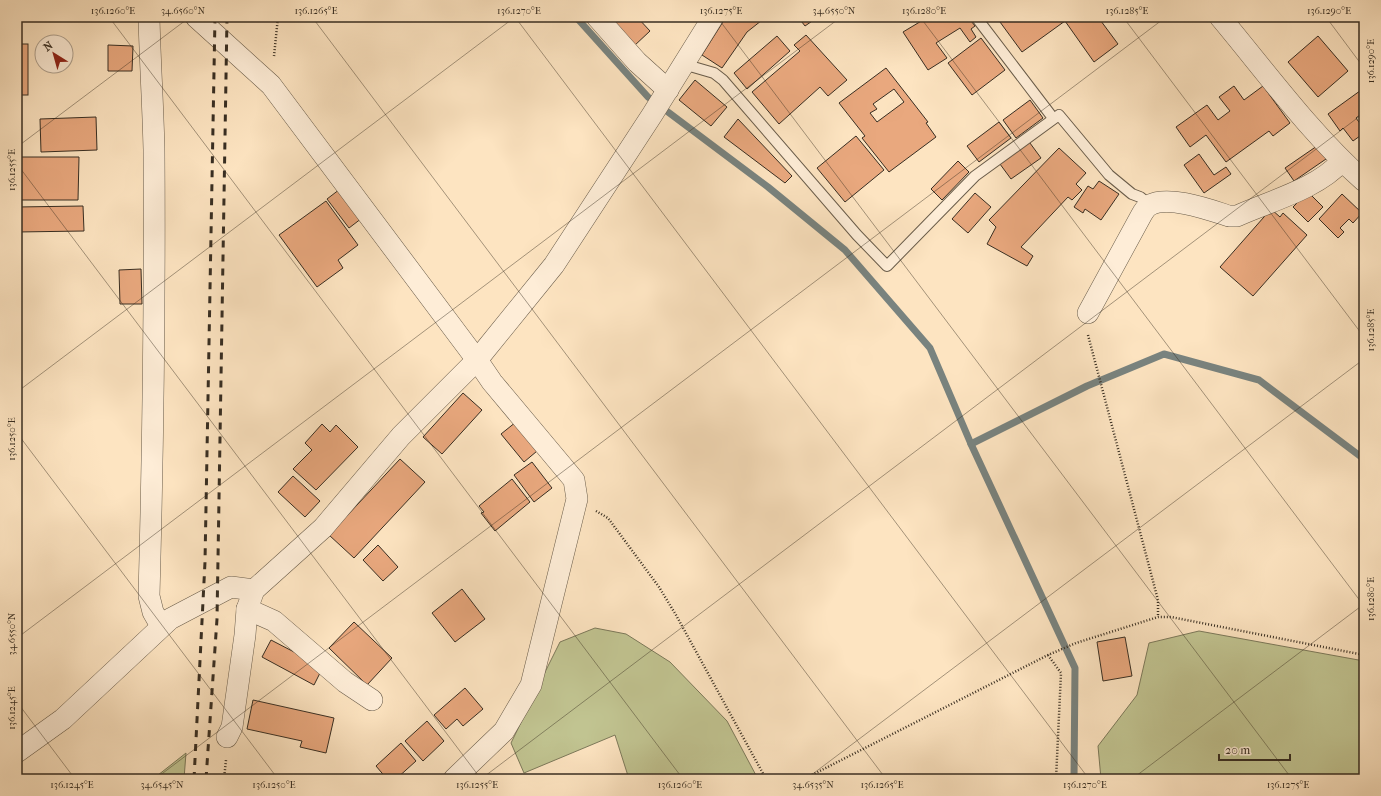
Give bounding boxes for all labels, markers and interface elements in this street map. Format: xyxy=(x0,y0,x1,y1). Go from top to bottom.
text: 136.1260°E xyxy=(91,5,135,17)
text: 34.6560°N xyxy=(161,5,205,17)
text: 136.1265°E xyxy=(294,5,338,17)
text: 136.1270°E xyxy=(497,5,541,17)
text: 136.1275°E xyxy=(700,5,742,17)
text: 34.6550°N xyxy=(813,5,856,17)
text: 136.1280°E xyxy=(902,5,946,17)
text: 136.1285°E xyxy=(1106,5,1148,17)
text: 136.1290°E xyxy=(1307,5,1351,17)
north arrow xyxy=(34,34,74,74)
text: N xyxy=(41,38,56,54)
text: 136.1290°E xyxy=(1365,39,1377,83)
text: 136.1255°E xyxy=(6,149,18,191)
text: 136.1285°E xyxy=(1365,309,1377,351)
text: 136.1250°E xyxy=(6,417,18,461)
text: 136.1280°E xyxy=(1365,577,1377,621)
text: 34.6550°N xyxy=(6,612,18,655)
text: 136.1245°E xyxy=(6,686,18,730)
scale bar xyxy=(1219,736,1290,762)
text: 20 m xyxy=(1225,743,1250,757)
text: 136.1245°E xyxy=(50,779,94,791)
text: 34.6545°N xyxy=(140,779,184,791)
text: 136.1250°E xyxy=(252,779,296,791)
text: 136.1255°E xyxy=(456,779,498,791)
text: 136.1260°E xyxy=(658,779,702,791)
text: 34.6535°N xyxy=(792,779,834,791)
text: 136.1265°E xyxy=(860,779,904,791)
text: 136.1270°E xyxy=(1063,779,1107,791)
text: 136.1275°E xyxy=(1267,779,1309,791)

